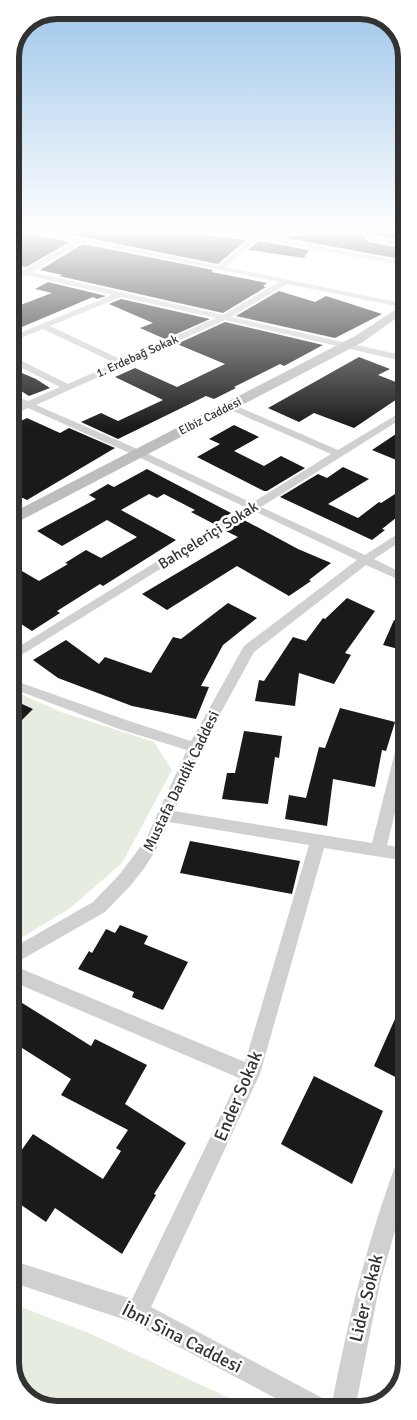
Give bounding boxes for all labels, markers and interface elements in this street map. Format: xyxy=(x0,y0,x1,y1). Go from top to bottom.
street label: 1. Erdebağ Sokak xyxy=(94,332,180,381)
street label: Elbiz Caddesi xyxy=(176,394,244,439)
street label: Bahçeleriçi Sokak xyxy=(155,497,262,573)
street label: Mustafa Dandik Caddesi xyxy=(139,708,223,854)
street label: Ender Sokak xyxy=(209,1048,267,1144)
street label: Lider Sokak xyxy=(344,1252,388,1344)
street label: İbni Sina Caddesi xyxy=(118,1298,246,1378)

